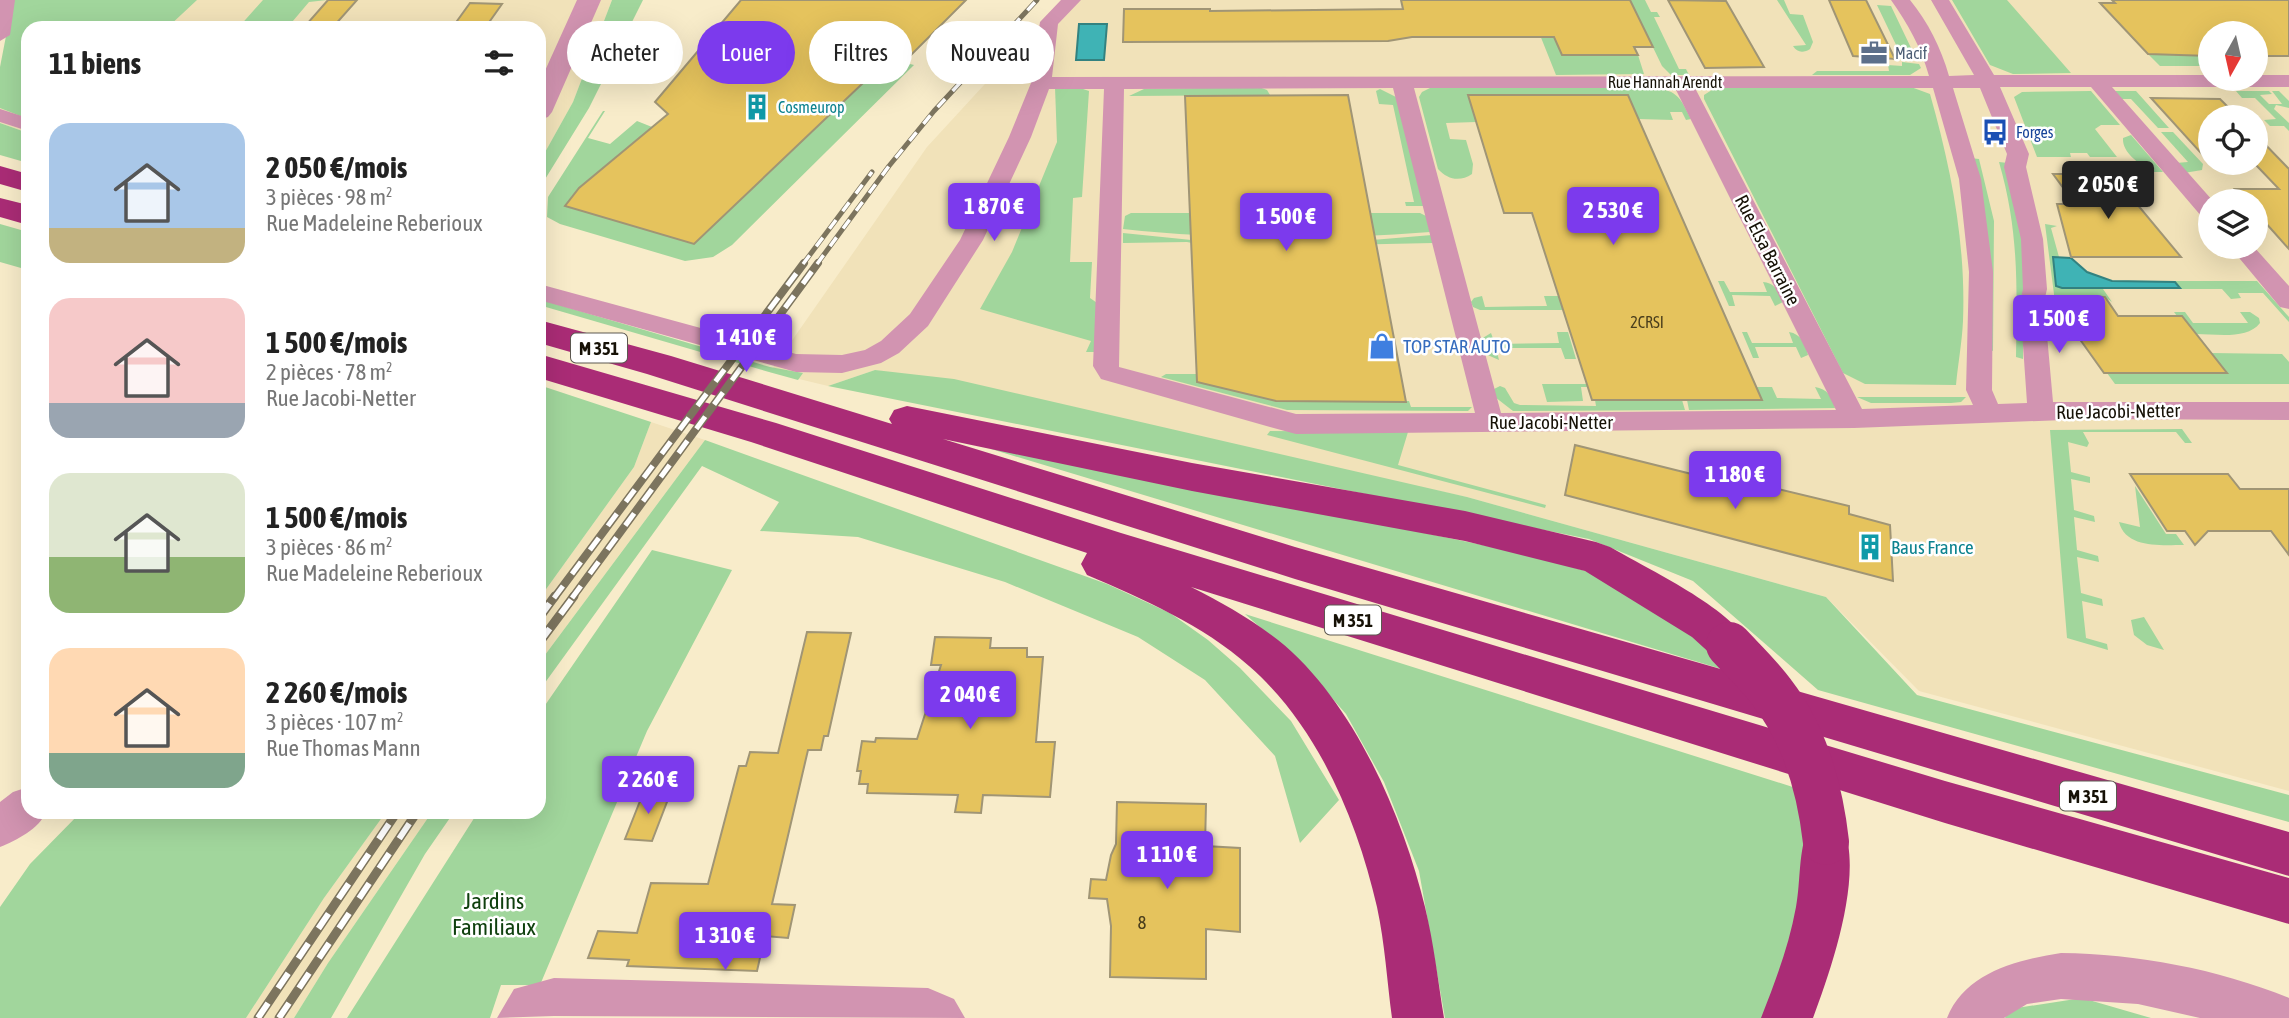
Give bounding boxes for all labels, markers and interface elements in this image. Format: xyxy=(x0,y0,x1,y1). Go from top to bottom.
chip: Acheter xyxy=(567,21,683,84)
chip: Louer xyxy=(697,21,795,84)
chip: Filtres xyxy=(809,21,912,84)
chip: Nouveau xyxy=(926,21,1054,84)
north arrow xyxy=(2198,21,2268,91)
map controls xyxy=(2198,21,2268,259)
office icon: Macif xyxy=(1859,38,1889,68)
icon: filters xyxy=(480,44,518,82)
place label: Macif xyxy=(1895,44,1928,62)
text: 11 biens xyxy=(49,46,141,80)
street label: Rue Hannah Arendt xyxy=(1608,73,1723,91)
building icon: Cosmeurop xyxy=(742,92,772,122)
place label: Cosmeurop xyxy=(778,98,845,117)
button: locate xyxy=(2198,105,2268,175)
bus stop icon: Forges xyxy=(1980,117,2010,147)
place label: Forges xyxy=(2016,123,2054,142)
text: 2 050 €/mois xyxy=(266,150,407,184)
icon: home xyxy=(105,151,189,235)
pin: 2 050 € xyxy=(2043,162,2173,221)
text: 2 050 € xyxy=(2078,171,2138,197)
text: 3 pièces · 98 m² xyxy=(266,184,393,210)
pin: 1 870 € xyxy=(929,184,1059,243)
pin: 2 530 € xyxy=(1548,188,1678,247)
button: layers xyxy=(2198,189,2268,259)
street label: Rue Elsa Barraine xyxy=(1731,191,1805,309)
text: 1 870 € xyxy=(964,193,1024,219)
pin: 1 500 € xyxy=(1221,194,1351,253)
text: 2 530 € xyxy=(1583,197,1643,223)
text: 1 500 € xyxy=(1256,203,1316,229)
text: Rue Madeleine Reberioux xyxy=(266,210,483,236)
pin: 1 500 € xyxy=(1994,296,2124,355)
text: 1 500 € xyxy=(2029,305,2089,331)
house number: 2CRSI xyxy=(1630,313,1664,331)
pin: 1 410 € xyxy=(681,314,811,374)
text: 1 410 € xyxy=(716,324,776,350)
text: 1 500 €/mois xyxy=(266,325,407,359)
icon: home xyxy=(105,326,189,410)
shop icon: TOP STAR AUTO xyxy=(1367,331,1397,361)
road number: M 351 xyxy=(571,334,627,362)
place label: TOP STAR AUTO xyxy=(1403,335,1511,357)
text: 2 pièces · 78 m² xyxy=(266,359,393,385)
text: Rue Jacobi-Netter xyxy=(266,385,416,411)
street label: Rue Jacobi-Netter xyxy=(2056,399,2180,423)
street label: Rue Jacobi-Netter xyxy=(1489,411,1613,433)
pin: 1 180 € xyxy=(1670,452,1800,511)
text: 1 180 € xyxy=(1705,461,1765,487)
text: 1 500 €/mois xyxy=(266,500,407,534)
icon: home xyxy=(105,501,189,585)
building icon: Baus France xyxy=(1855,532,1885,562)
text: 3 pièces · 86 m² xyxy=(266,534,393,560)
place label: Baus France xyxy=(1891,536,1974,558)
text: Rue Madeleine Reberioux xyxy=(266,560,483,586)
road number: M 351 xyxy=(1325,606,1381,634)
pin: 2 040 € xyxy=(905,672,1035,731)
text: 2 260 €/mois xyxy=(266,675,407,709)
icon: home xyxy=(105,676,189,760)
text: 2 040 € xyxy=(940,681,1000,707)
text: 3 pièces · 107 m² xyxy=(266,709,403,735)
text: Rue Thomas Mann xyxy=(266,735,421,761)
pin: 2 260 € xyxy=(583,756,713,816)
text: 2 260 € xyxy=(618,766,678,792)
road number: M 351 xyxy=(2060,782,2116,810)
pin: 1 110 € xyxy=(1102,832,1232,891)
text: 1 110 € xyxy=(1137,841,1197,867)
park label: Jardins Familiaux xyxy=(452,888,536,940)
house number: 8 xyxy=(1138,911,1147,933)
pin: 1 310 € xyxy=(660,912,790,972)
text: 1 310 € xyxy=(695,922,755,948)

